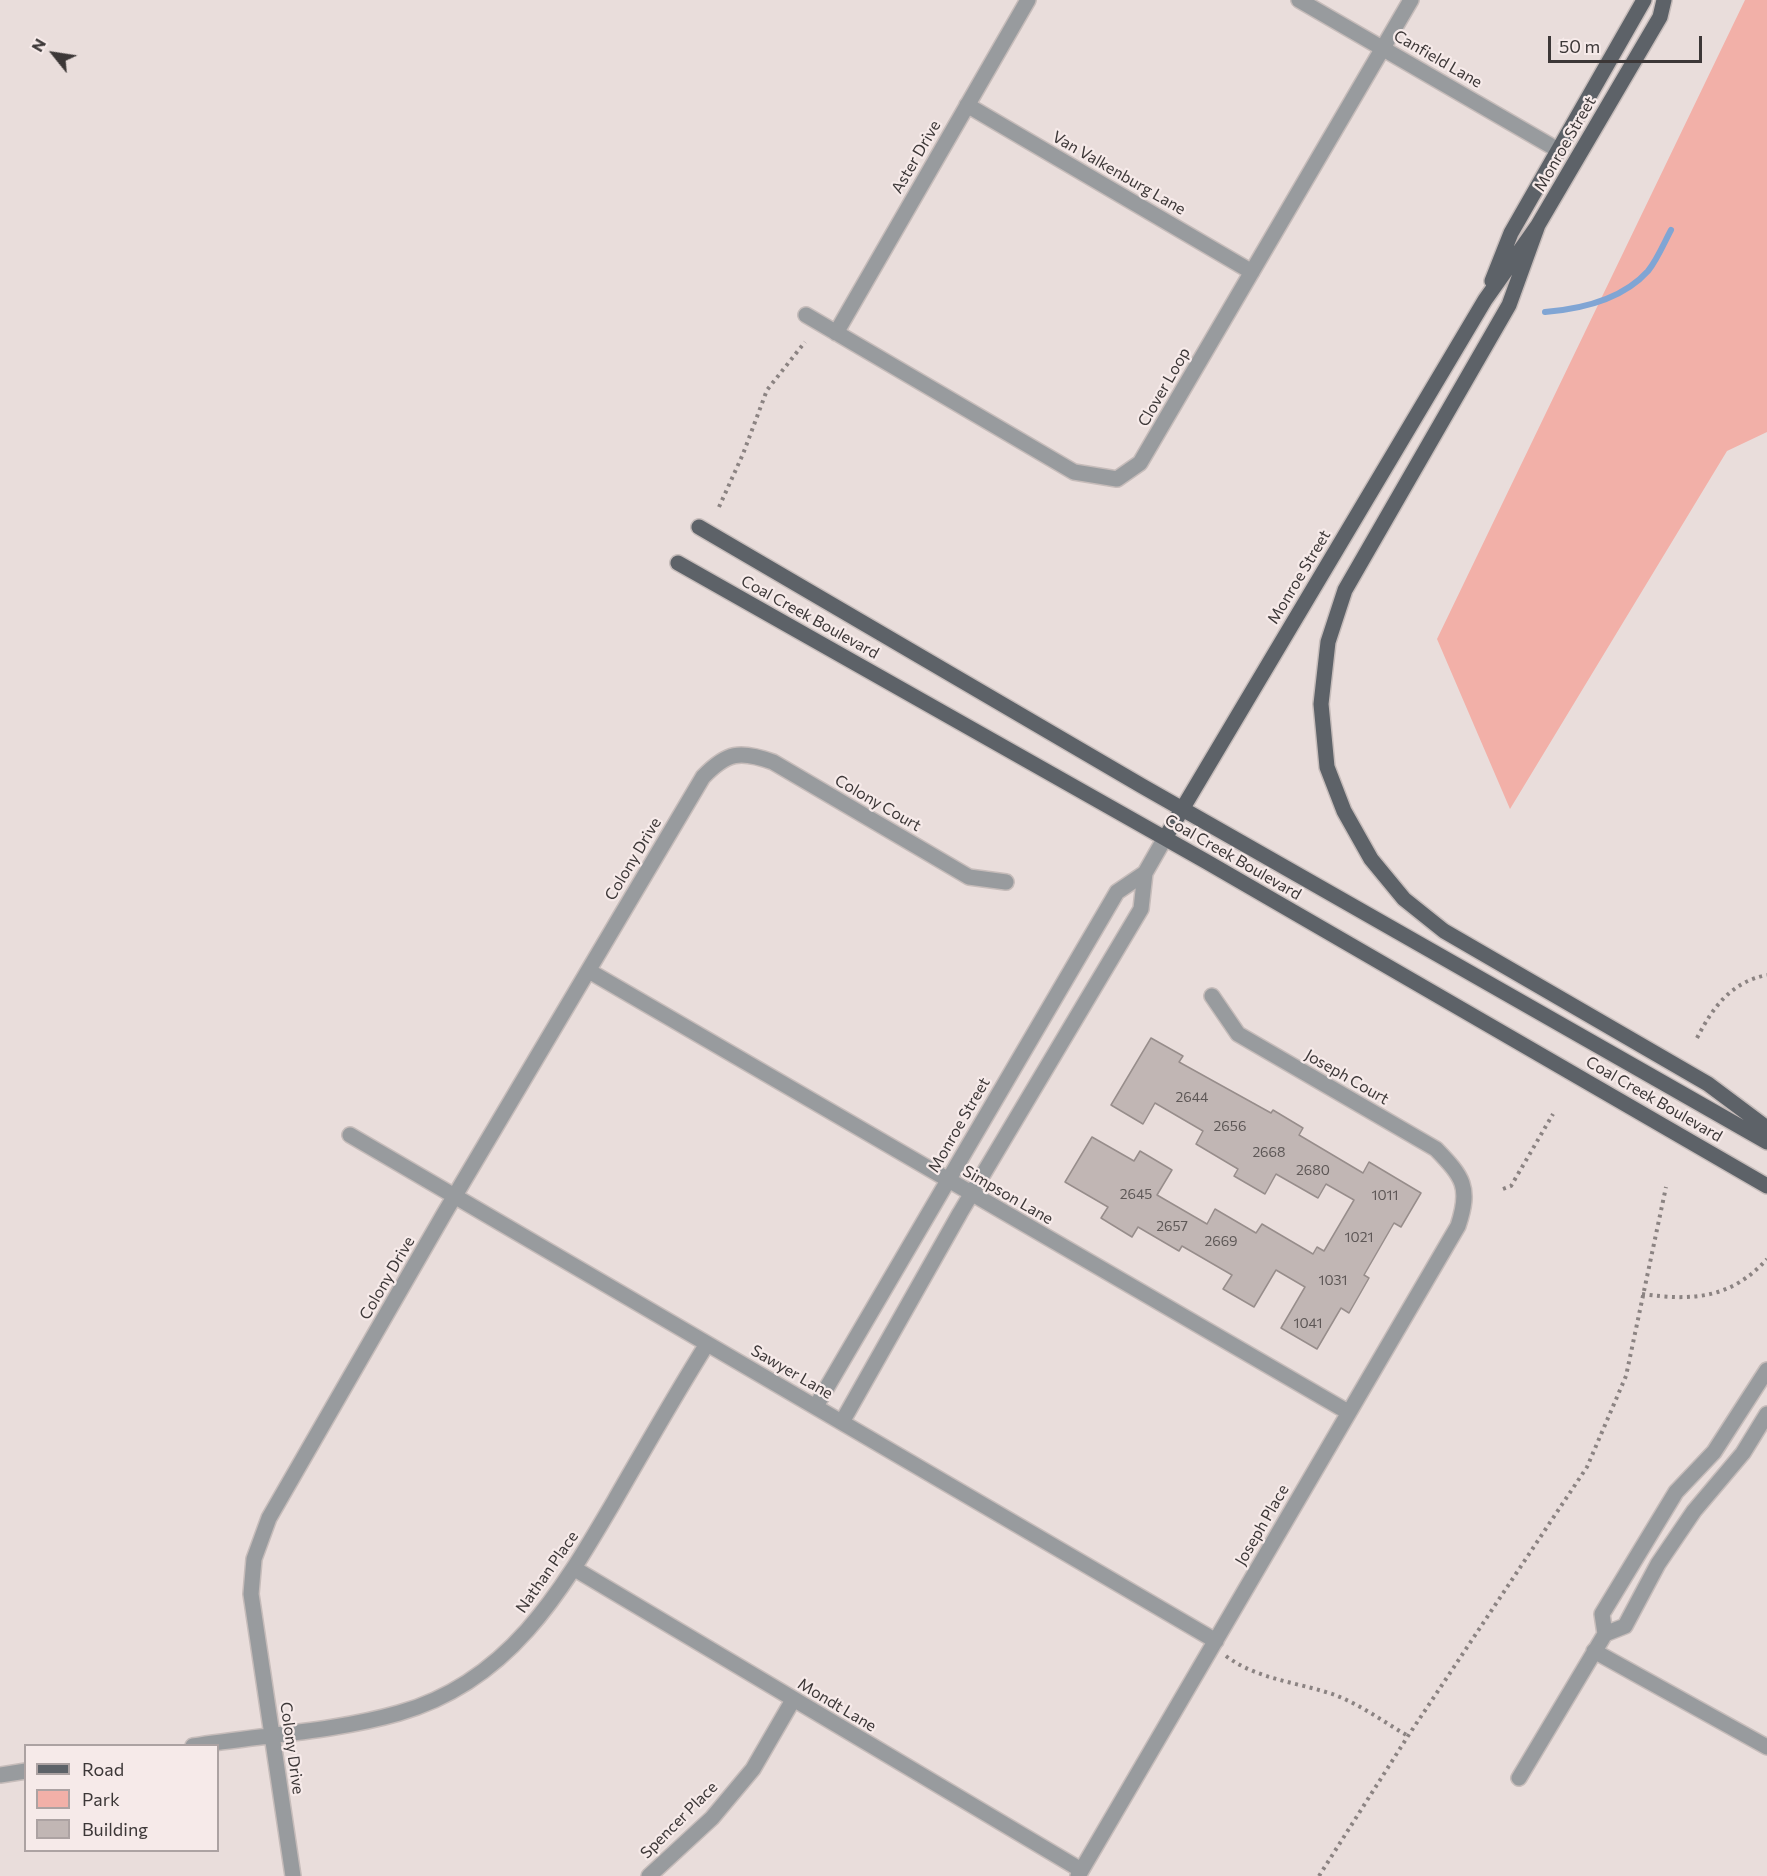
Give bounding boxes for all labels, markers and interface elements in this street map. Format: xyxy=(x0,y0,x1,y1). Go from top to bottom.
north arrow xyxy=(24,24,84,84)
scale bar xyxy=(1551,24,1706,62)
street label: Canfield Lane xyxy=(1390,26,1486,92)
text: N xyxy=(27,35,49,55)
text: 50 m xyxy=(1559,35,1600,57)
street label: Monroe Street xyxy=(1530,93,1600,195)
street label: Aster Drive xyxy=(887,117,945,197)
street label: Van Valkenburg Lane xyxy=(1049,127,1189,219)
street label: Clover Loop xyxy=(1134,344,1194,430)
street label: Monroe Street xyxy=(1263,526,1335,628)
street label: Coal Creek Boulevard xyxy=(738,571,882,663)
street label: Colony Court xyxy=(831,770,925,836)
street label: Coal Creek Boulevard xyxy=(1161,810,1305,904)
street label: Colony Drive xyxy=(601,814,665,904)
street label: Joseph Court xyxy=(1302,1045,1392,1109)
street label: Coal Creek Boulevard xyxy=(1582,1052,1726,1146)
street label: Monroe Street xyxy=(924,1074,994,1176)
house number: 2644 xyxy=(1175,1089,1209,1105)
house number: 2656 xyxy=(1214,1118,1246,1134)
house number: 2668 xyxy=(1252,1144,1286,1160)
street label: Simpson Lane xyxy=(959,1161,1057,1229)
house number: 2680 xyxy=(1296,1162,1330,1178)
house number: 2645 xyxy=(1120,1186,1152,1202)
house number: 1011 xyxy=(1371,1187,1399,1203)
house number: 2657 xyxy=(1156,1218,1188,1234)
house number: 1021 xyxy=(1345,1229,1373,1245)
street label: Colony Drive xyxy=(355,1233,419,1323)
house number: 2669 xyxy=(1204,1233,1238,1249)
house number: 1031 xyxy=(1318,1272,1348,1288)
house number: 1041 xyxy=(1293,1315,1323,1331)
street label: Sawyer Lane xyxy=(748,1341,836,1403)
street label: Joseph Place xyxy=(1231,1481,1293,1569)
street label: Nathan Place xyxy=(512,1527,582,1617)
street label: Mondt Lane xyxy=(794,1674,880,1736)
street label: Colony Drive xyxy=(276,1701,308,1795)
legend xyxy=(24,1744,219,1852)
text: Road xyxy=(82,1758,124,1780)
street label: Spencer Place xyxy=(636,1777,722,1863)
text: Park xyxy=(82,1788,120,1810)
text: Building xyxy=(82,1818,148,1840)

